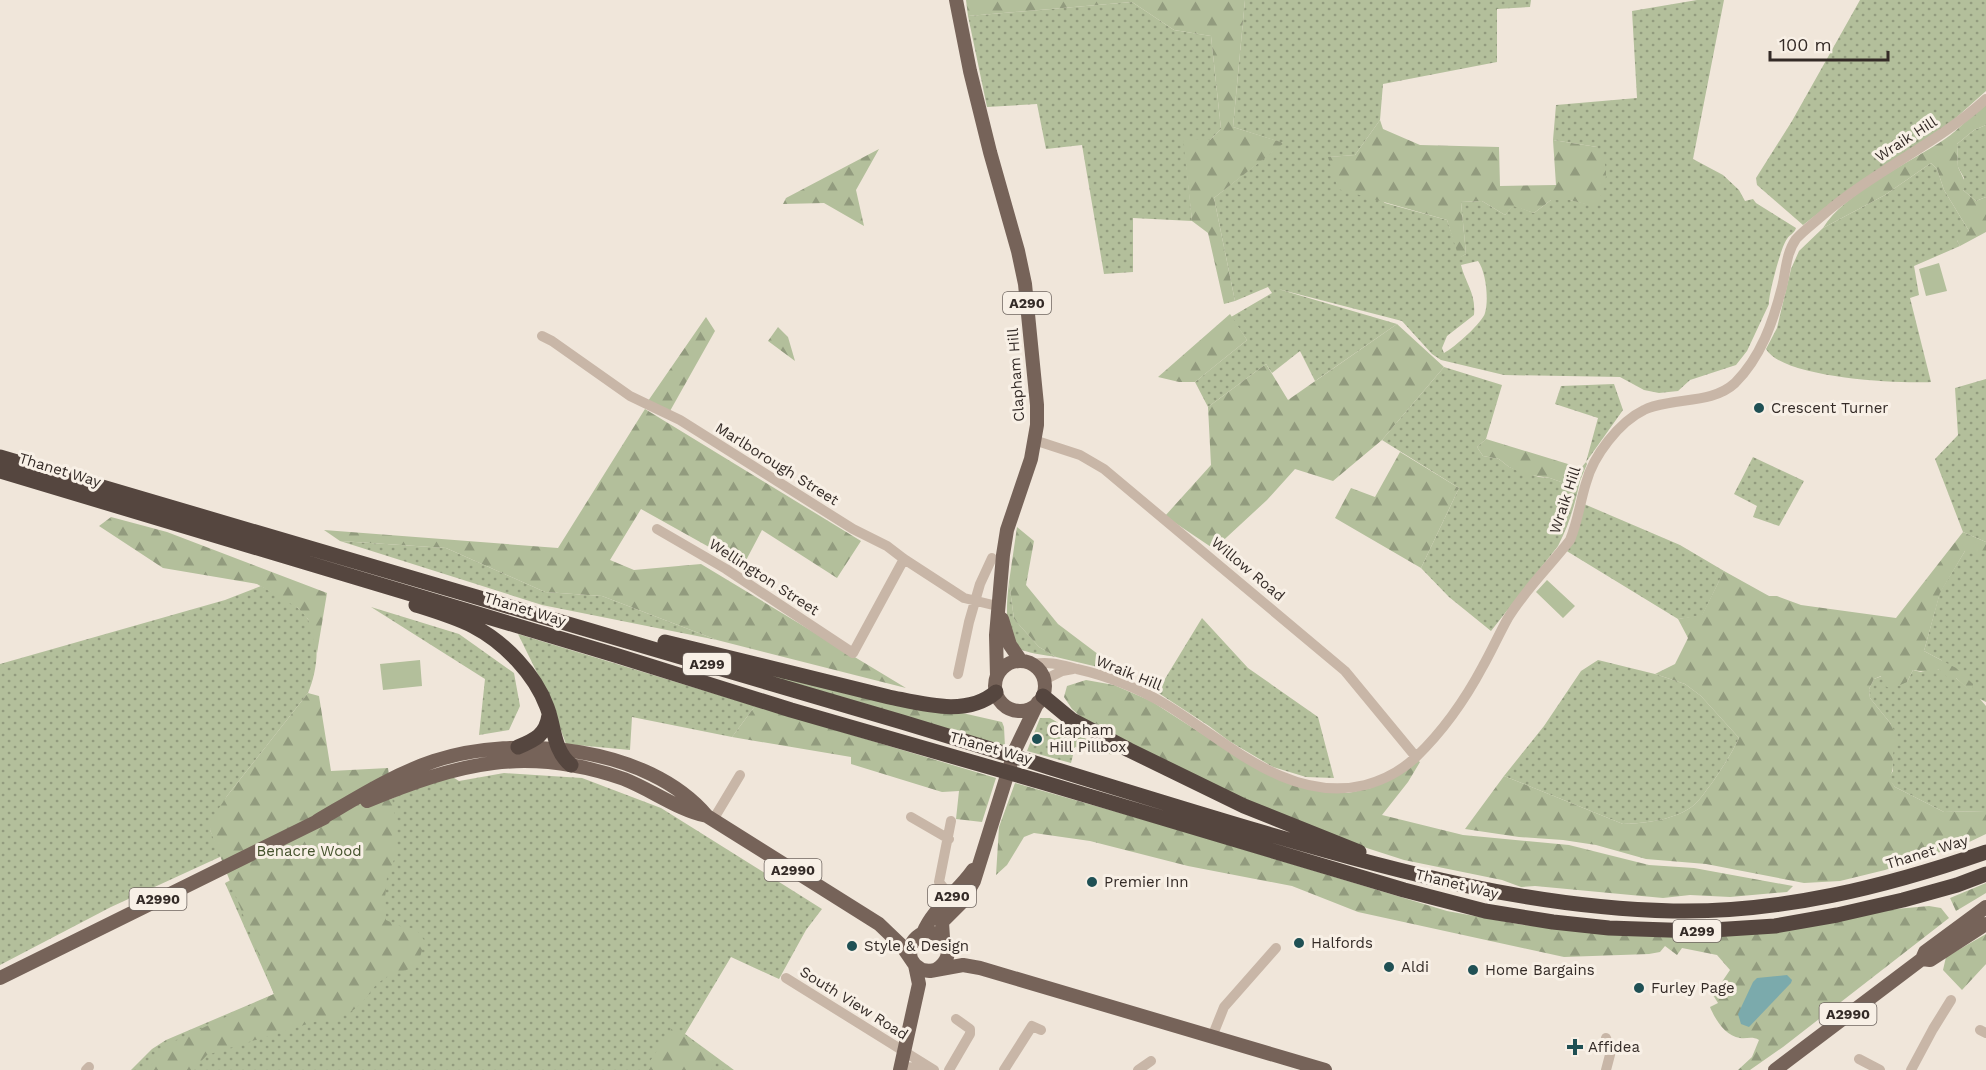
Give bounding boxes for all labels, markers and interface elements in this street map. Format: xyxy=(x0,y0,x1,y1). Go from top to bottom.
scale bar xyxy=(1770,24,1888,62)
text: 100 m xyxy=(1779,34,1832,55)
street label: Wraik Hill xyxy=(1872,112,1941,166)
road number: A290 xyxy=(1003,292,1051,314)
street label: Clapham Hill xyxy=(1004,327,1028,423)
place label: Crescent Turner xyxy=(1771,399,1888,417)
marker: Crescent Turner xyxy=(1752,401,1766,415)
street label: Marlborough Street xyxy=(712,419,843,510)
street label: Thanet Way xyxy=(17,449,103,491)
street label: Wraik Hill xyxy=(1546,464,1584,536)
street label: Willow Road xyxy=(1208,533,1288,605)
street label: Wellington Street xyxy=(705,535,823,620)
street label: Thanet Way xyxy=(482,588,568,630)
street label: Wraik Hill xyxy=(1093,652,1165,695)
road number: A299 xyxy=(683,653,731,675)
place label: Clapham Hill Pillbox xyxy=(1049,721,1126,756)
street label: Thanet Way xyxy=(948,728,1035,768)
marker: Clapham Hill Pillbox xyxy=(1030,732,1044,746)
street label: Thanet Way xyxy=(1884,831,1970,873)
park label: Benacre Wood xyxy=(256,842,362,860)
road number: A2990 xyxy=(764,859,822,881)
street label: Thanet Way xyxy=(1414,865,1501,903)
place label: Premier Inn xyxy=(1104,873,1188,891)
marker: Premier Inn xyxy=(1085,875,1099,889)
road number: A290 xyxy=(928,885,976,907)
road number: A2990 xyxy=(130,888,186,910)
road number: A299 xyxy=(1673,920,1721,942)
place label: Halfords xyxy=(1311,934,1373,952)
marker: Halfords xyxy=(1292,936,1306,950)
place label: Style & Design xyxy=(864,937,969,955)
marker: Style & Design xyxy=(845,939,859,953)
place label: Aldi xyxy=(1401,958,1429,976)
marker: Aldi xyxy=(1382,960,1396,974)
place label: Home Bargains xyxy=(1485,961,1595,979)
street label: South View Road xyxy=(797,962,911,1044)
marker: Home Bargains xyxy=(1466,963,1480,977)
place label: Furley Page xyxy=(1651,979,1735,997)
marker: Furley Page xyxy=(1632,981,1646,995)
road number: A2990 xyxy=(1820,1003,1876,1025)
marker: Affidea xyxy=(1566,1038,1584,1056)
place label: Affidea xyxy=(1588,1038,1640,1056)

